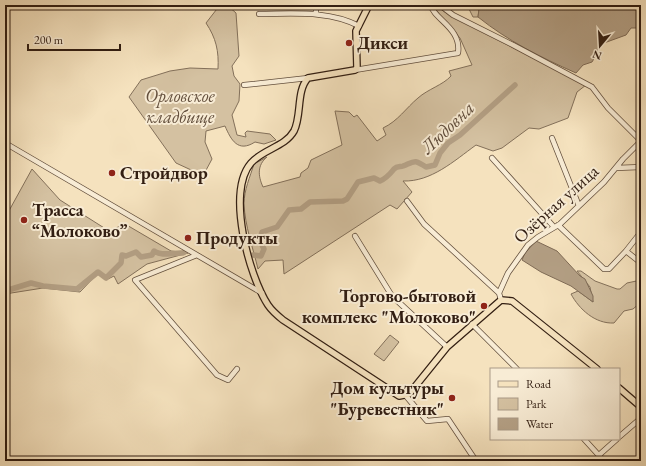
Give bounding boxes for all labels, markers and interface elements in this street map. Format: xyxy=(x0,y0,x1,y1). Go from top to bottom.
scale bar xyxy=(28,26,120,52)
north arrow xyxy=(580,26,620,66)
place label: Дикси xyxy=(357,31,408,54)
text: 200 m xyxy=(34,32,64,48)
marker: Дикси xyxy=(344,38,354,48)
text: N xyxy=(590,47,603,64)
park label: Орловское кладбище xyxy=(145,84,216,128)
water label: Людовна xyxy=(414,96,480,160)
street label: Озёрная улица xyxy=(508,159,604,248)
place label: Стройдвор xyxy=(120,161,208,184)
marker: Стройдвор xyxy=(107,168,117,178)
place label: Трасса “Молоково” xyxy=(32,198,128,242)
marker: Трасса “Молоково” xyxy=(19,215,29,225)
place label: Продукты xyxy=(196,226,278,249)
marker: Продукты xyxy=(183,233,193,243)
place label: Торгово-бытовой комплекс "Молоково" xyxy=(302,284,476,328)
marker: Торгово-бытовой комплекс "Молоково" xyxy=(479,301,489,311)
legend xyxy=(490,368,620,440)
place label: Дом культуры "Буревестник" xyxy=(330,376,444,420)
text: Road xyxy=(526,376,552,392)
marker: Дом культуры "Буревестник" xyxy=(447,393,457,403)
text: Park xyxy=(526,396,547,412)
text: Water xyxy=(526,416,553,432)

